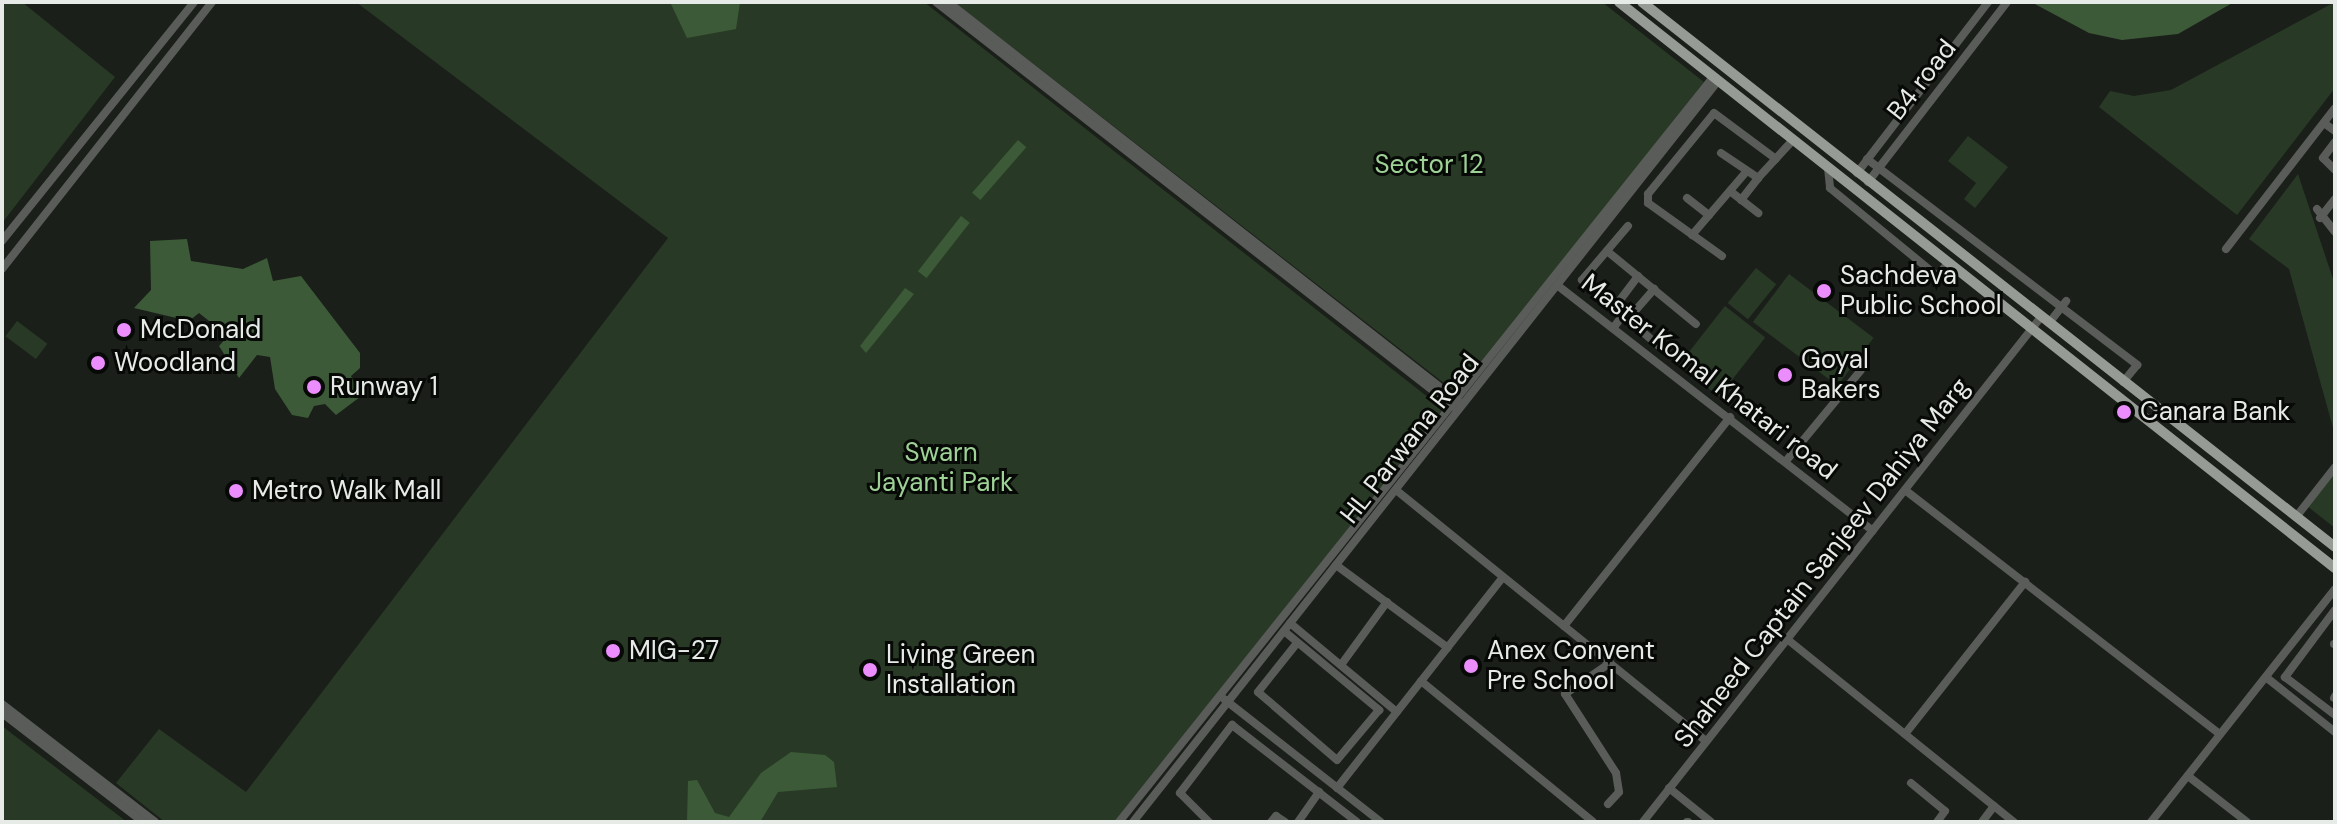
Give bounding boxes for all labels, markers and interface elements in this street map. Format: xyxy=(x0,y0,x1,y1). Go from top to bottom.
street label: B4 road xyxy=(1881,34,1963,126)
park label: Sector 12 xyxy=(1374,149,1484,181)
place label: Sachdeva Public School xyxy=(1840,260,2002,322)
street label: Master Komal Khatari road xyxy=(1575,268,1843,486)
marker: Sachdeva Public School xyxy=(1815,282,1833,300)
place label: McDonald xyxy=(140,314,261,346)
marker: McDonald xyxy=(115,321,133,339)
place label: Goyal Bakers xyxy=(1801,344,1880,406)
place label: Woodland xyxy=(114,347,236,379)
street label: HL Parwana Road xyxy=(1334,348,1486,530)
marker: Woodland xyxy=(89,354,107,372)
marker: Goyal Bakers xyxy=(1776,366,1794,384)
place label: Runway 1 xyxy=(330,371,438,403)
street label: Shaheed Captain Sanjeev Dahiya Marg xyxy=(1668,372,1976,754)
marker: Runway 1 xyxy=(305,378,323,396)
place label: Canara Bank xyxy=(2140,396,2290,428)
marker: Canara Bank xyxy=(2115,403,2133,421)
park label: Swarn Jayanti Park xyxy=(869,437,1013,498)
place label: Metro Walk Mall xyxy=(252,475,441,507)
marker: Metro Walk Mall xyxy=(227,482,245,500)
place label: MIG-27 xyxy=(629,635,719,667)
place label: Anex Convent Pre School xyxy=(1487,635,1655,696)
place label: Living Green Installation xyxy=(886,639,1036,700)
marker: MIG-27 xyxy=(604,642,622,660)
marker: Anex Convent Pre School xyxy=(1462,657,1480,675)
marker: Living Green Installation xyxy=(861,661,879,679)

